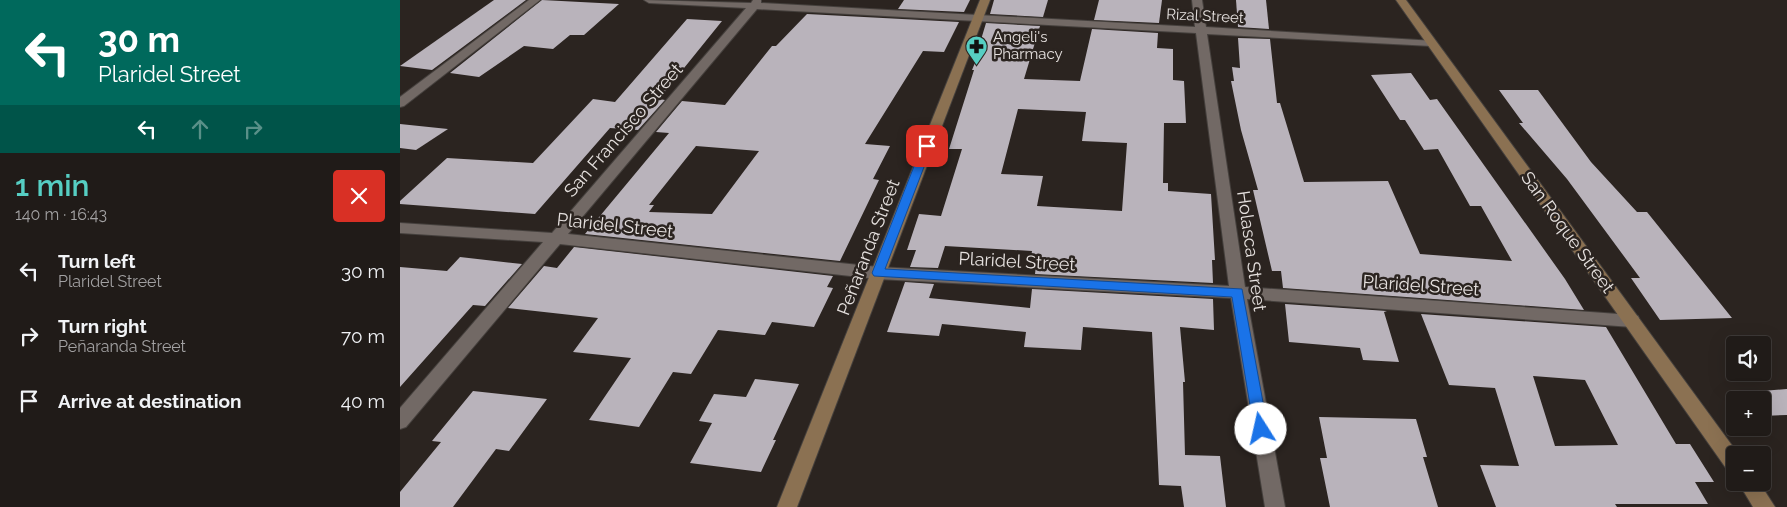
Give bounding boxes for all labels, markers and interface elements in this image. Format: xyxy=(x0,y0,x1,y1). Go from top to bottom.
street label: Rizal Street xyxy=(1166,5,1244,27)
text: 30 m xyxy=(98,19,180,60)
icon: left xyxy=(15,20,80,85)
place label: Angeli's Pharmacy xyxy=(993,28,1063,63)
pharmacy icon: Angeli's Pharmacy xyxy=(965,34,989,65)
street label: San Francisco Street xyxy=(559,59,687,201)
text: Plaridel Street xyxy=(98,61,241,87)
icon: left xyxy=(133,115,161,143)
icon: ahead xyxy=(186,115,214,143)
icon: right xyxy=(239,115,267,143)
pin xyxy=(906,125,948,167)
icon: arrive xyxy=(913,132,941,160)
street label: San Roque Street xyxy=(1517,167,1619,297)
text: 1 min xyxy=(15,168,90,203)
button: close xyxy=(333,170,385,222)
street label: Peñaranda Street xyxy=(832,176,904,318)
street label: Holasca Street xyxy=(1233,189,1271,313)
text: 140 m · 16:43 xyxy=(15,205,107,224)
street label: Plaridel Street xyxy=(556,208,674,242)
street label: Plaridel Street xyxy=(958,247,1076,275)
text: Turn left xyxy=(58,250,135,272)
icon: left xyxy=(15,257,43,285)
text: 30 m xyxy=(341,260,385,282)
street label: Plaridel Street xyxy=(1362,270,1480,300)
text: Plaridel Street xyxy=(58,272,162,291)
text: Turn right xyxy=(58,315,147,337)
icon: right xyxy=(15,322,43,350)
text: 70 m xyxy=(341,325,385,347)
map controls xyxy=(1726,336,1771,491)
button: sound xyxy=(1726,336,1771,381)
text: Peñaranda Street xyxy=(58,337,186,356)
icon: arrive xyxy=(15,387,43,415)
text: Arrive at destination xyxy=(58,390,242,412)
text: 40 m xyxy=(341,390,385,412)
button: + xyxy=(1726,391,1771,436)
position arrow xyxy=(1234,402,1286,454)
button: − xyxy=(1726,446,1771,491)

